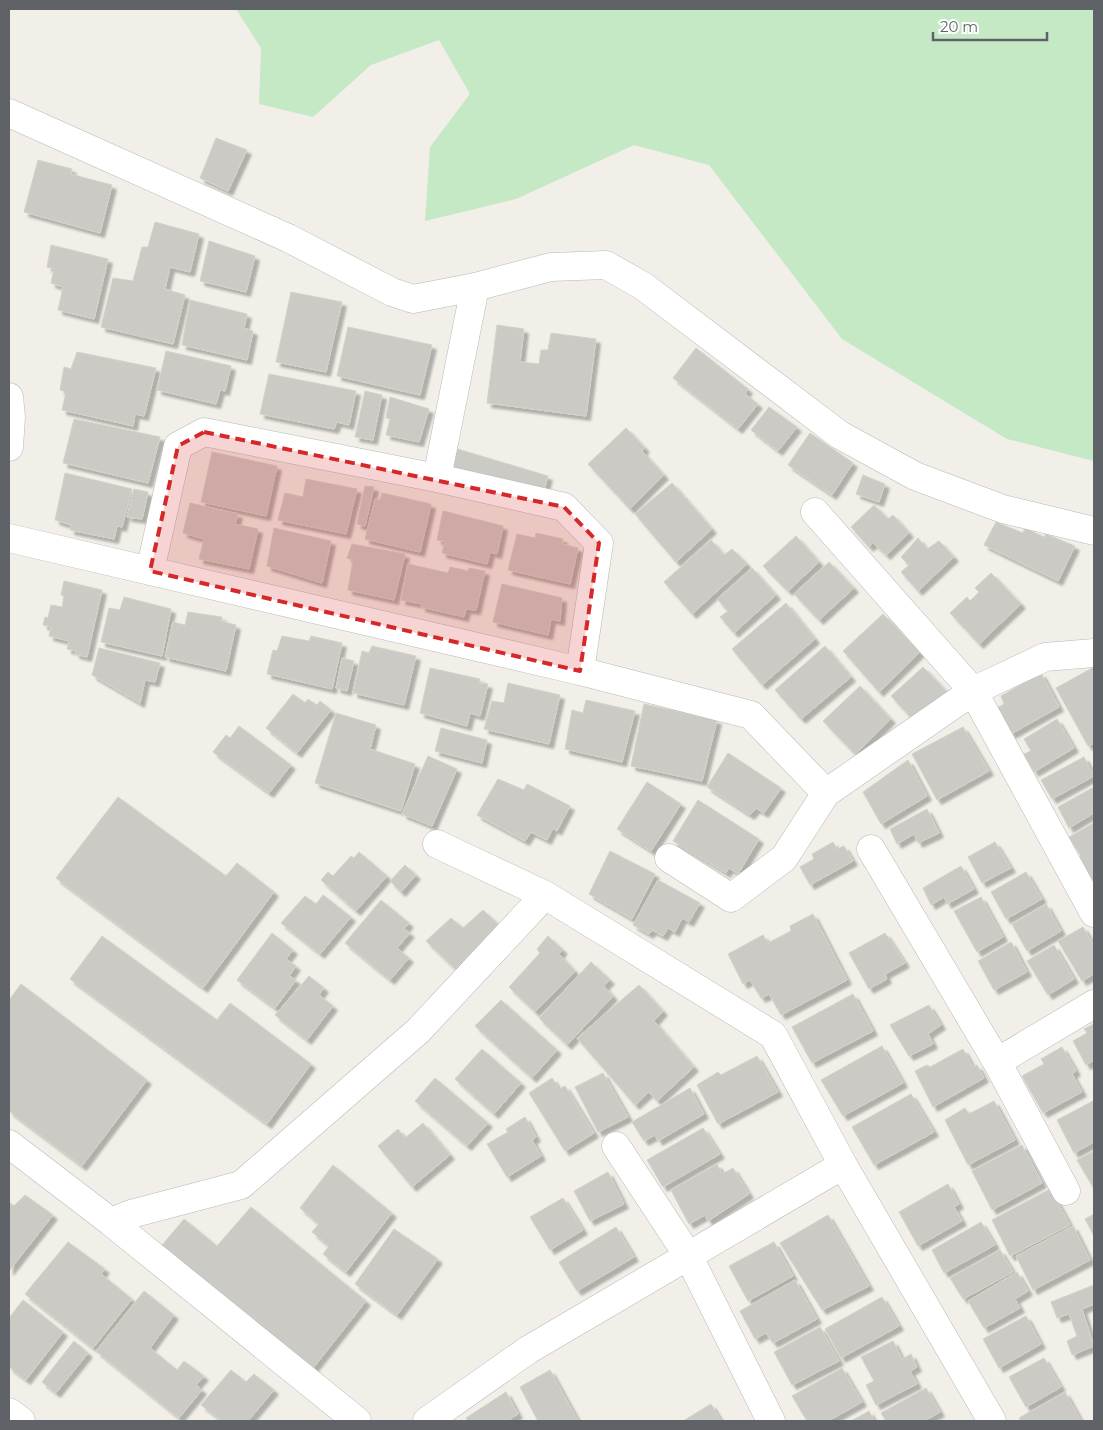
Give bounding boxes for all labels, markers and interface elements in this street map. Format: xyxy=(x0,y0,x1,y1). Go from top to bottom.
scale bar xyxy=(933,10,1047,42)
text: 20 m xyxy=(940,17,978,36)

